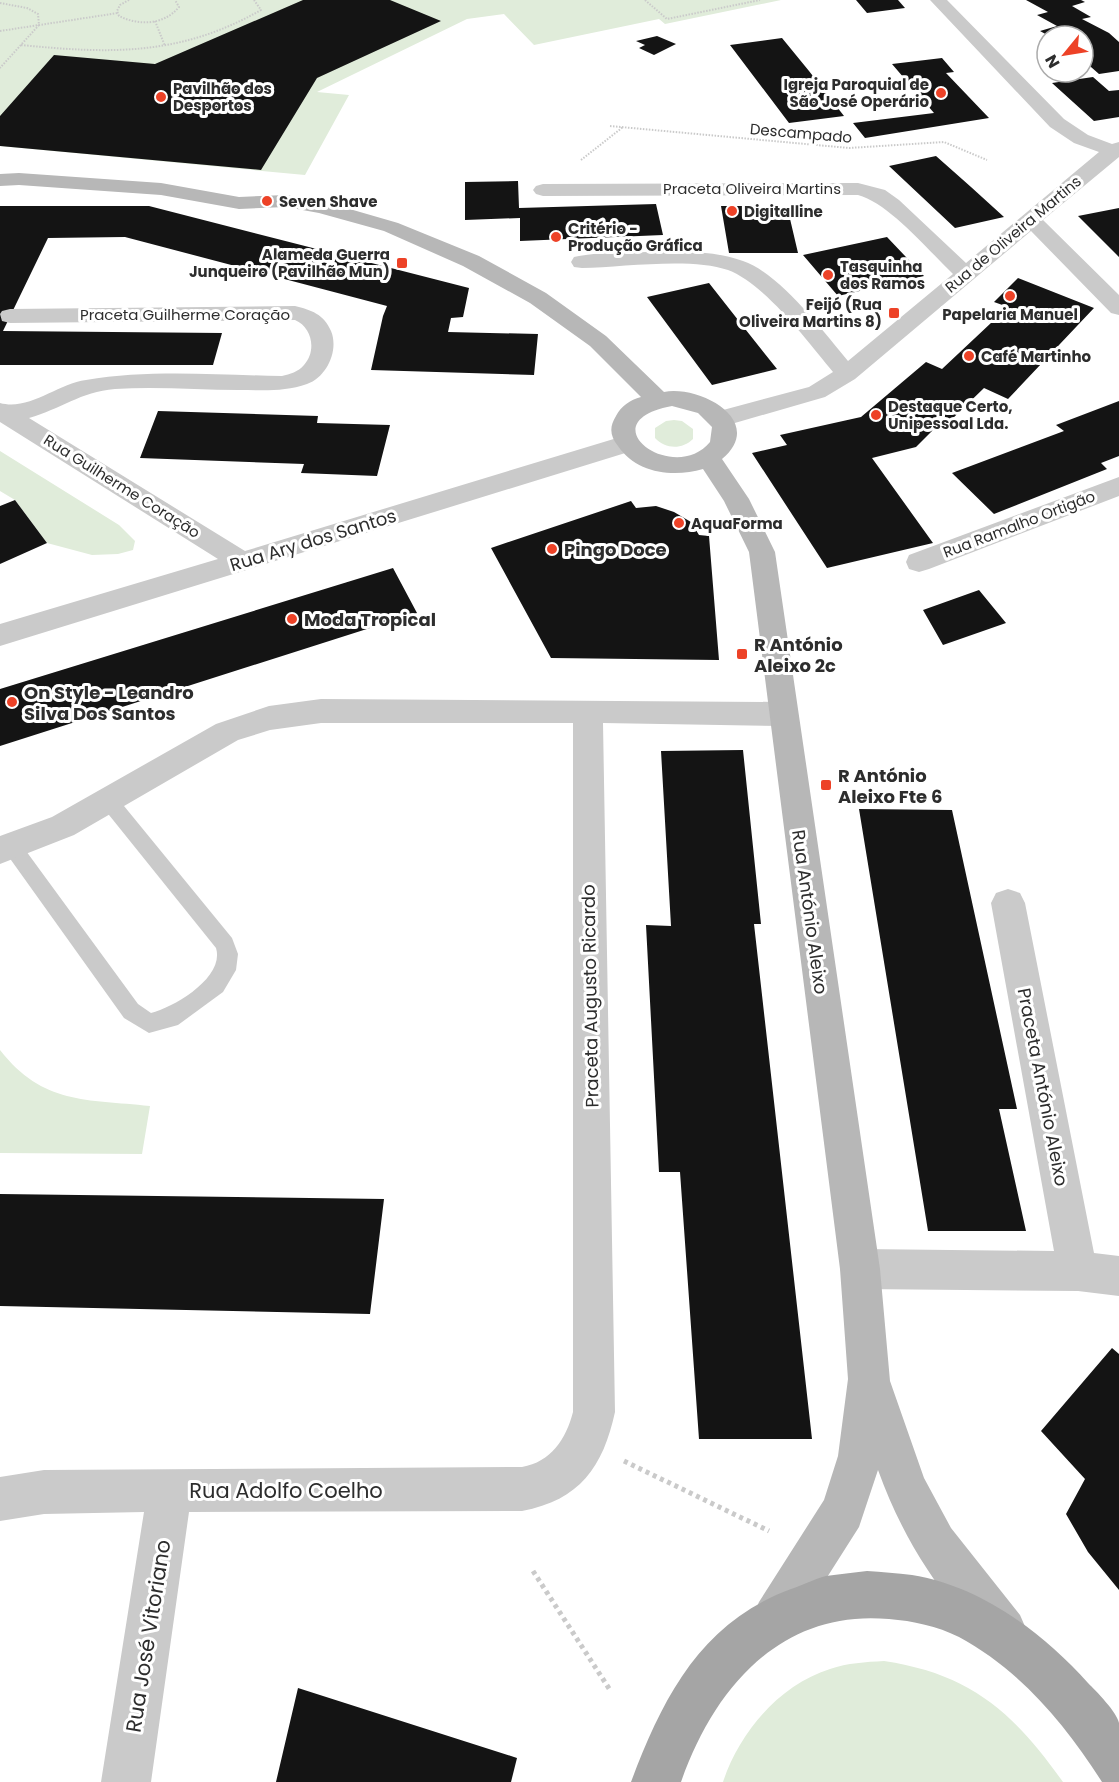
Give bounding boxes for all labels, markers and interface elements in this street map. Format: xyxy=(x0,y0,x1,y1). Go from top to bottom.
north arrow xyxy=(1035,24,1095,84)
text: N xyxy=(1039,50,1065,72)
place label: Igreja Paroquial de São José Operário xyxy=(783,74,929,112)
place label: Pavilhão dos Desportos xyxy=(173,78,272,116)
marker: Igreja Paroquial de São José Operário xyxy=(934,86,948,100)
marker: Pavilhão dos Desportos xyxy=(154,90,168,104)
street label: Descampado xyxy=(749,118,853,148)
street label: Rua de Oliveira Martins xyxy=(940,171,1086,297)
street label: Praceta Oliveira Martins xyxy=(663,178,841,199)
place label: Seven Shave xyxy=(279,191,378,212)
marker: Seven Shave xyxy=(260,194,274,208)
place label: Digitalline xyxy=(744,201,823,222)
marker: Digitalline xyxy=(725,204,739,218)
place label: Critério - Produção Gráfica xyxy=(568,218,703,256)
marker: Critério - Produção Gráfica xyxy=(549,230,563,244)
place label: Alameda Guerra Junqueiro (Pavilhão Mun) xyxy=(189,244,390,282)
marker: Alameda Guerra Junqueiro (Pavilhão Mun) xyxy=(395,256,409,270)
place label: Tasquinha dos Ramos xyxy=(840,256,925,294)
marker: Tasquinha dos Ramos xyxy=(821,268,835,282)
marker: Papelaria Manuel xyxy=(1003,289,1017,303)
place label: Feijó (Rua Oliveira Martins 8) xyxy=(739,294,882,332)
street label: Praceta Guilherme Coração xyxy=(80,304,290,325)
place label: Papelaria Manuel xyxy=(942,304,1078,325)
marker: Feijó (Rua Oliveira Martins 8) xyxy=(887,306,901,320)
place label: Café Martinho xyxy=(981,346,1092,367)
marker: Café Martinho xyxy=(962,349,976,363)
place label: Destaque Certo, Unipessoal Lda. xyxy=(888,396,1013,434)
marker: Destaque Certo, Unipessoal Lda. xyxy=(869,408,883,422)
street label: Rua Guilherme Coração xyxy=(40,429,204,543)
street label: Rua Ramalho Ortigão xyxy=(940,485,1098,563)
street label: Rua Ary dos Santos xyxy=(227,503,399,577)
place label: AquaForma xyxy=(691,513,783,534)
marker: AquaForma xyxy=(672,516,686,530)
place label: Pingo Doce xyxy=(564,537,667,562)
marker: Pingo Doce xyxy=(545,542,559,556)
place label: Moda Tropical xyxy=(304,607,436,632)
marker: Moda Tropical xyxy=(285,612,299,626)
place label: R António Aleixo 2c xyxy=(754,632,843,678)
marker: R António Aleixo 2c xyxy=(735,647,749,661)
place label: On Style - Leandro Silva Dos Santos xyxy=(24,680,194,726)
marker: On Style - Leandro Silva Dos Santos xyxy=(5,695,19,709)
place label: R António Aleixo Fte 6 xyxy=(838,763,942,809)
marker: R António Aleixo Fte 6 xyxy=(819,778,833,792)
street label: Rua António Aleixo xyxy=(786,828,834,996)
street label: Praceta Augusto Ricardo xyxy=(576,884,604,1108)
street label: Praceta António Aleixo xyxy=(1012,986,1074,1188)
street label: Rua Adolfo Coelho xyxy=(189,1476,383,1505)
street label: Rua José Vitoriano xyxy=(118,1538,178,1734)

